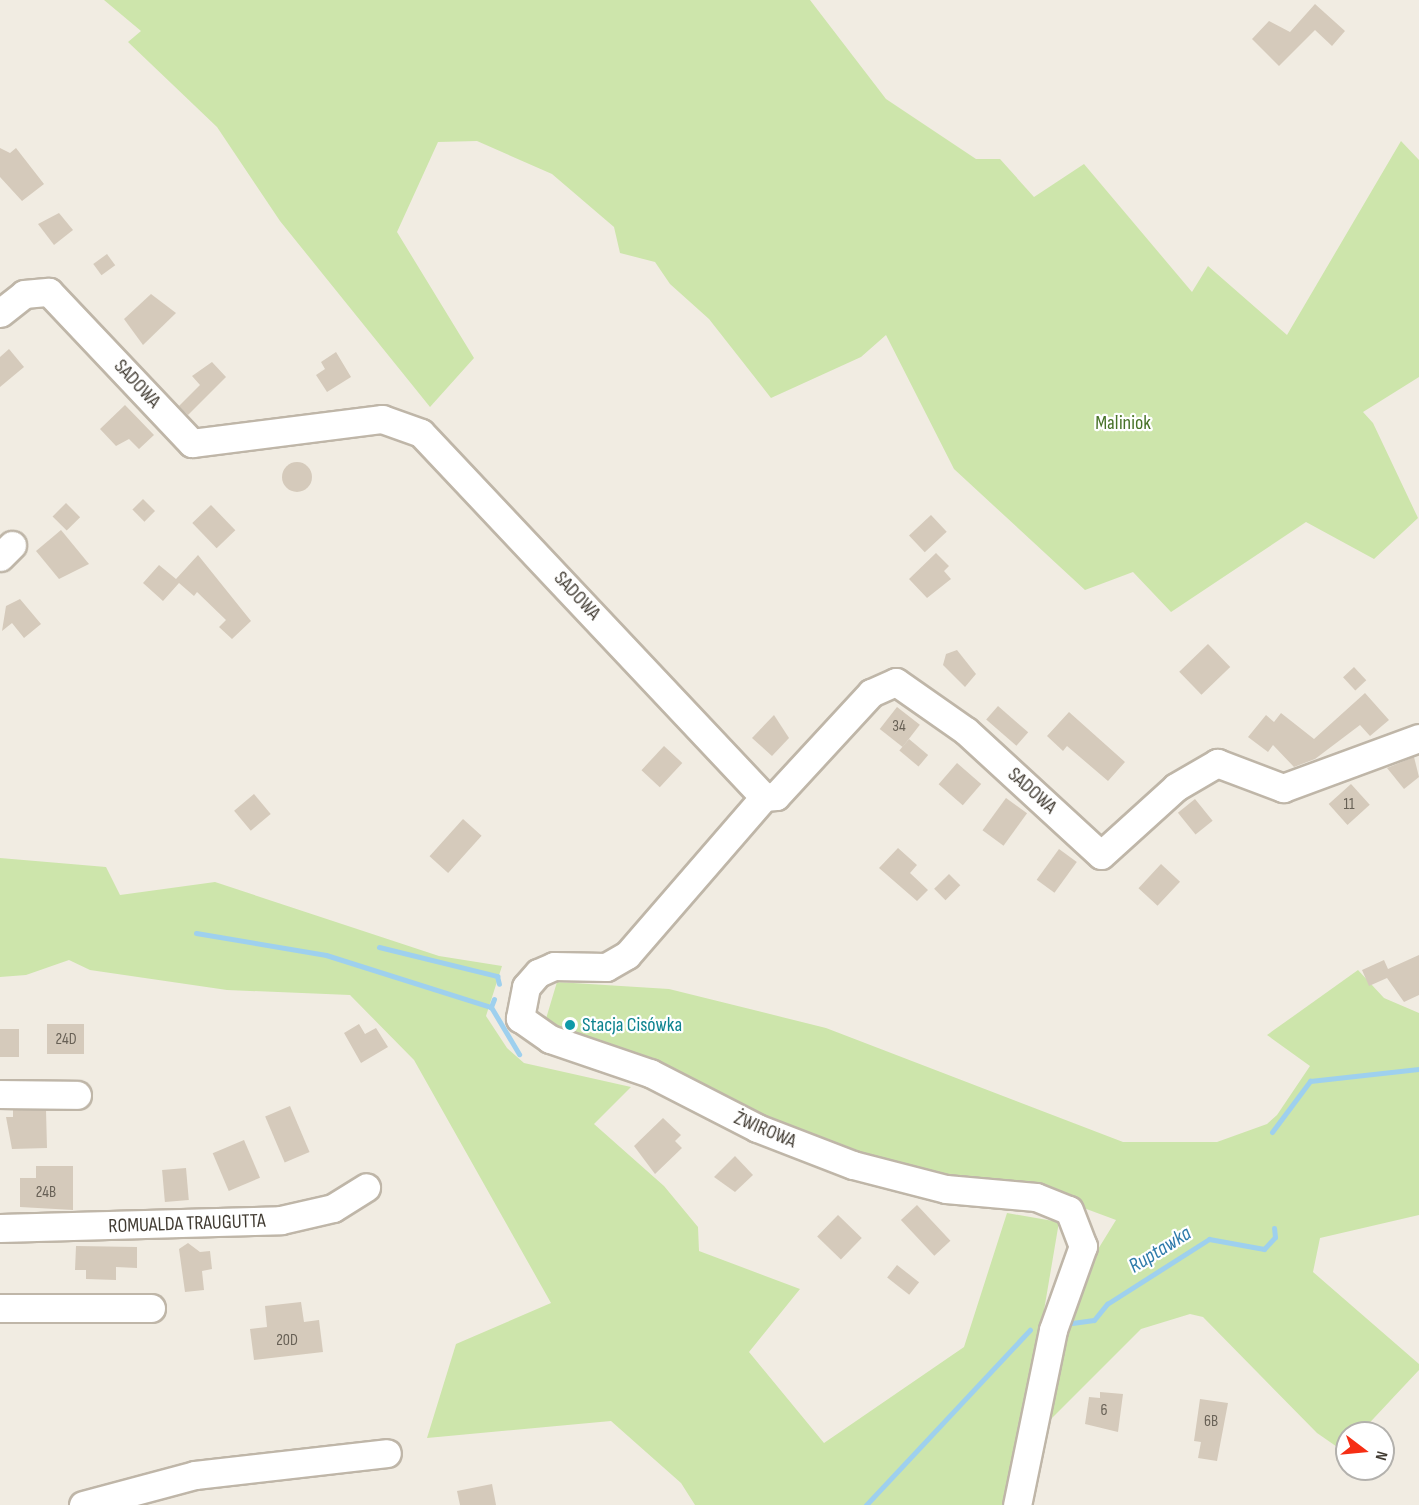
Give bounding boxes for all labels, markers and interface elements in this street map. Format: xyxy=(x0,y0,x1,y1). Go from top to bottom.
street label: SADOWA xyxy=(109,355,165,413)
park label: Maliniok xyxy=(1095,411,1151,435)
street label: SADOWA xyxy=(549,567,605,625)
house number: 34 xyxy=(892,717,906,737)
street label: SADOWA xyxy=(1002,763,1062,819)
house number: 11 xyxy=(1343,795,1355,815)
place label: Stacja Cisówka xyxy=(582,1013,682,1037)
marker: Stacja Cisówka xyxy=(563,1018,577,1032)
house number: 24D xyxy=(55,1030,77,1050)
street label: ŻWIROWA xyxy=(730,1106,800,1154)
house number: 24B xyxy=(36,1183,56,1203)
street label: ROMUALDA TRAUGUTTA xyxy=(108,1209,266,1239)
water label: Ruptawka xyxy=(1124,1221,1196,1279)
house number: 20D xyxy=(276,1331,298,1351)
house number: 6 xyxy=(1100,1401,1108,1421)
house number: 6B xyxy=(1204,1412,1218,1432)
north arrow xyxy=(1335,1421,1395,1481)
text: N xyxy=(1371,1449,1391,1462)

